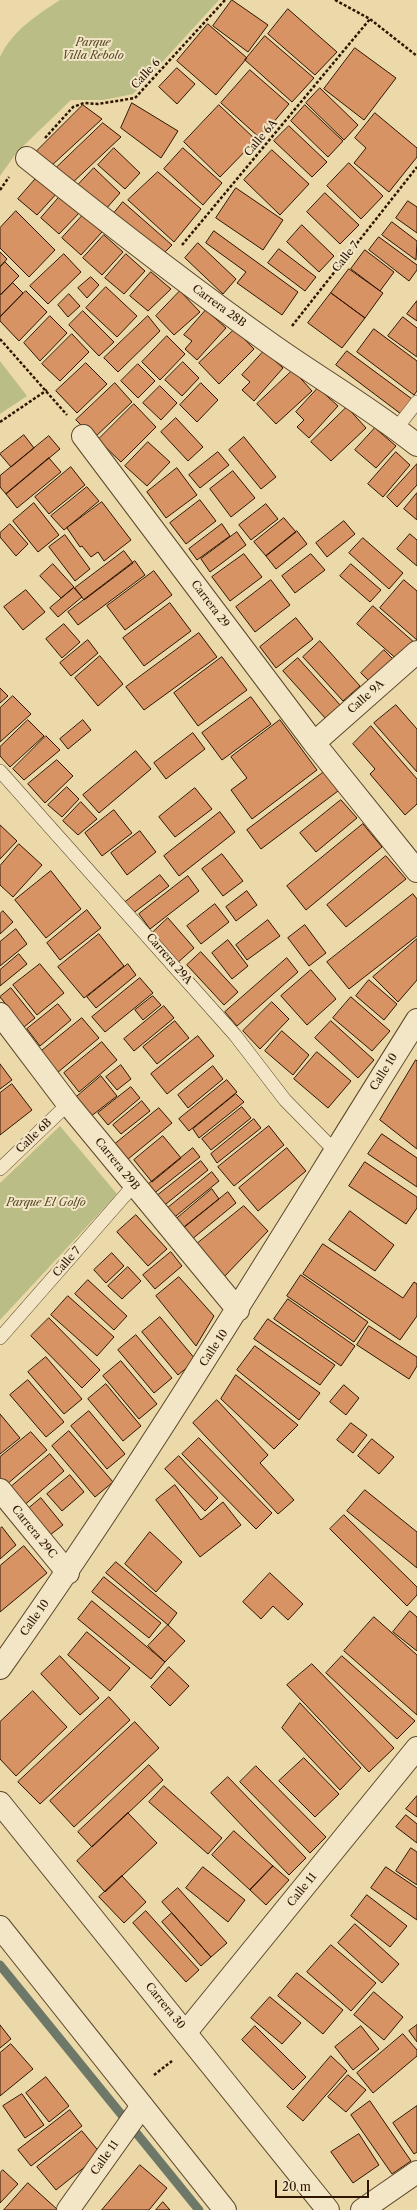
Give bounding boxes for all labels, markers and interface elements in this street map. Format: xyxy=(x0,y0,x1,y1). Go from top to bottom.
park label: Parque Villa Rebolo xyxy=(62,36,124,62)
street label: Calle 6 xyxy=(129,56,163,92)
street label: Calle 6A xyxy=(242,117,280,159)
street label: Calle 7 xyxy=(330,239,362,275)
street label: Carrera 28B xyxy=(189,282,249,330)
street label: Carrera 29 xyxy=(188,578,232,630)
street label: Calle 9A xyxy=(345,677,387,717)
street label: Carrera 29A xyxy=(143,931,195,987)
street label: Calle 10 xyxy=(367,1051,401,1093)
street label: Calle 6B xyxy=(14,1116,54,1156)
street label: Carrera 29B xyxy=(92,1135,142,1193)
park label: Parque El Golfo xyxy=(6,1196,86,1210)
street label: Calle 7 xyxy=(50,1244,84,1280)
street label: Calle 10 xyxy=(197,1327,231,1369)
street label: Carrera 29C xyxy=(9,1503,59,1561)
street label: Calle 10 xyxy=(18,1597,52,1639)
street label: Calle 11 xyxy=(285,1871,319,1909)
street label: Carrera 30 xyxy=(142,1980,188,2032)
street label: Calle 11 xyxy=(88,2138,122,2178)
scale bar xyxy=(277,2172,371,2198)
text: 20 m xyxy=(282,2179,311,2194)

